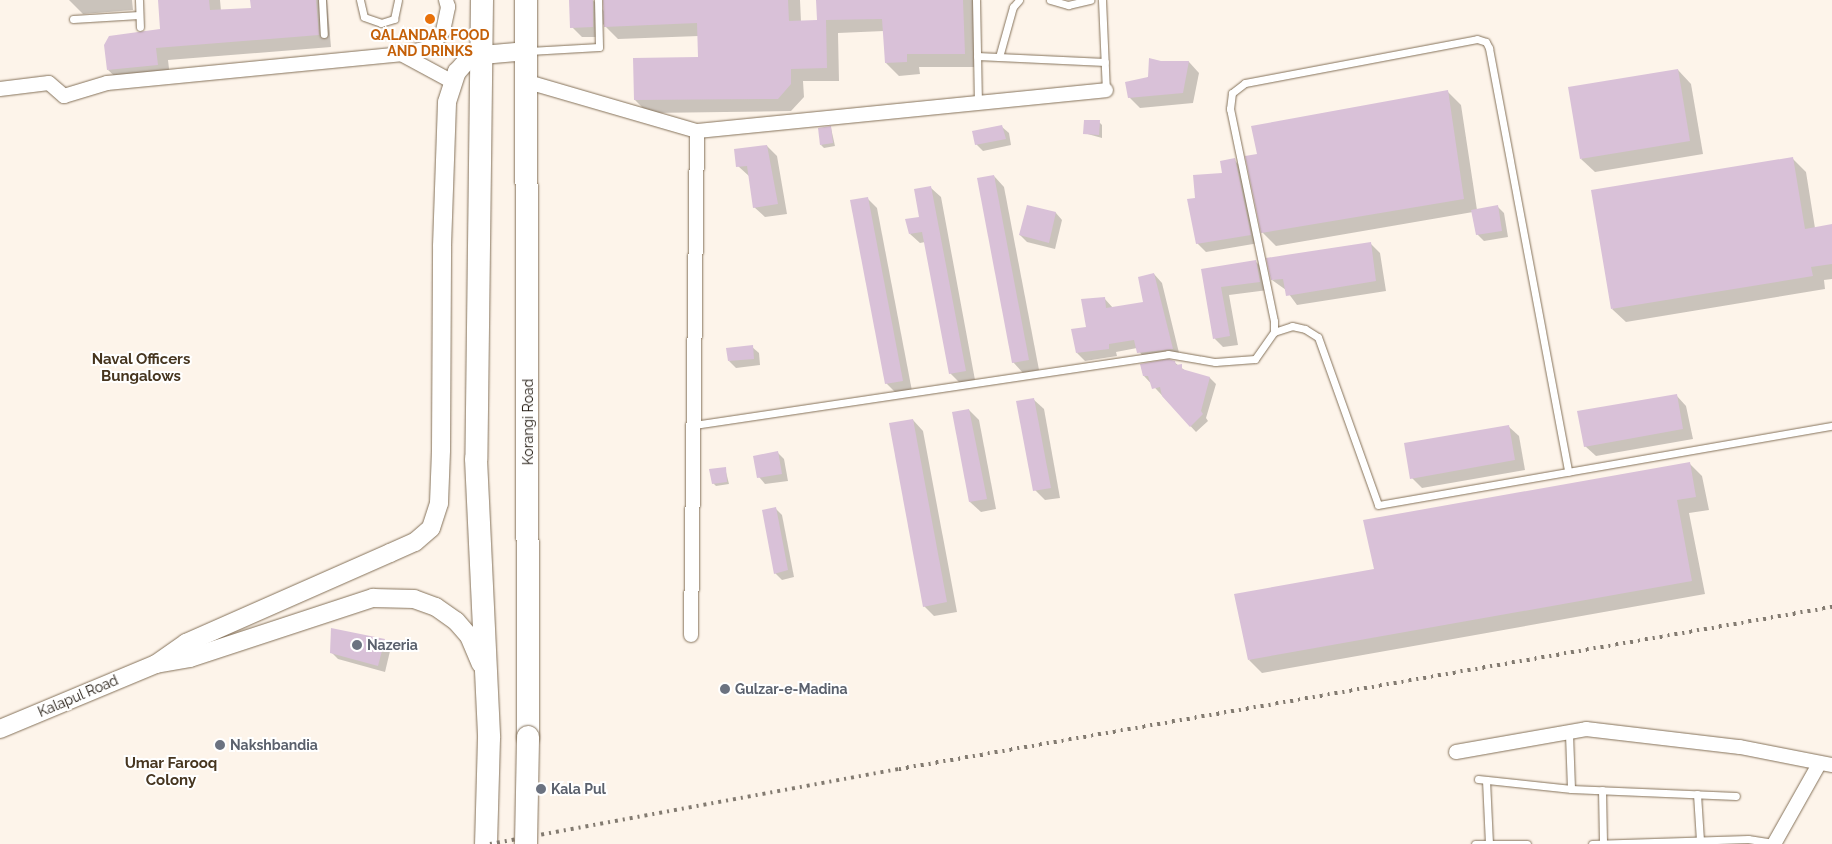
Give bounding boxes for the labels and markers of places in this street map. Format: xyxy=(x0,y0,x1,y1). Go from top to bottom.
marker: QALANDAR FOOD AND DRINKS xyxy=(424,13,436,25)
place label: QALANDAR FOOD AND DRINKS xyxy=(371,27,489,59)
place label: Nazeria xyxy=(367,637,418,653)
marker: Nazeria xyxy=(351,639,363,651)
place label: Gulzar-e-Madina xyxy=(735,681,848,697)
marker: Gulzar-e-Madina xyxy=(719,683,731,695)
place label: Nakshbandia xyxy=(230,737,318,753)
marker: Nakshbandia xyxy=(214,739,226,751)
place label: Kala Pul xyxy=(551,781,606,797)
marker: Kala Pul xyxy=(535,783,547,795)

